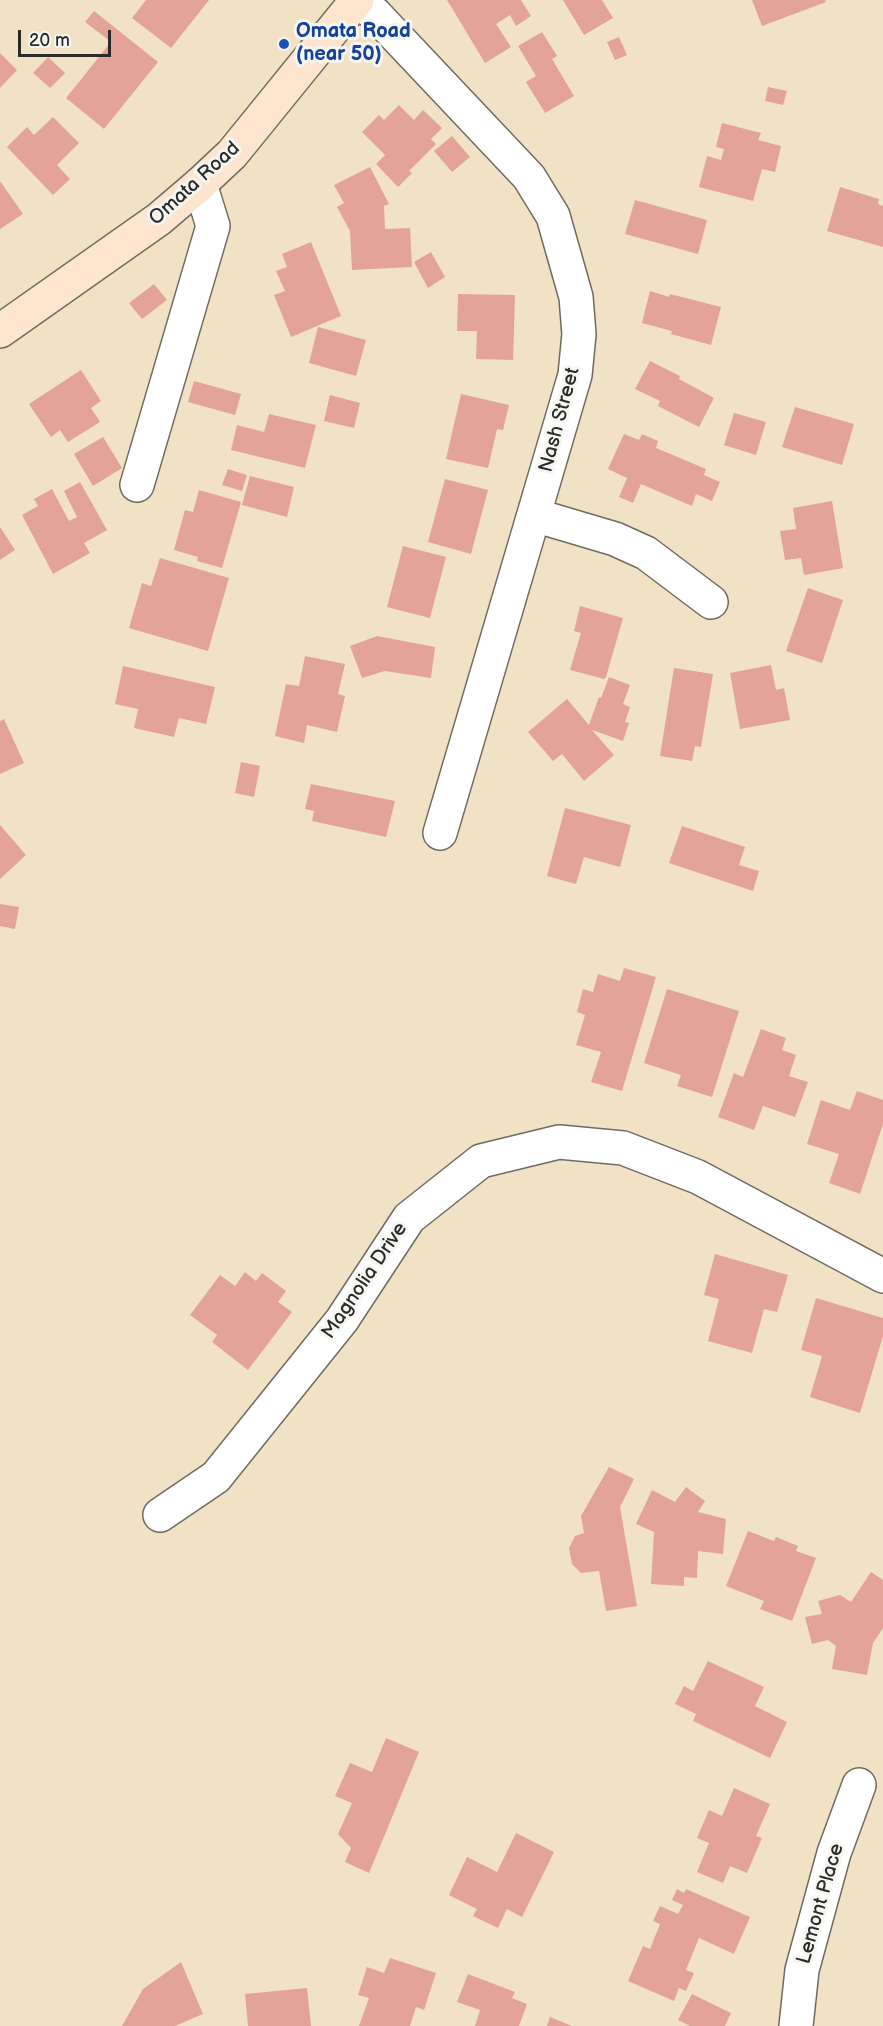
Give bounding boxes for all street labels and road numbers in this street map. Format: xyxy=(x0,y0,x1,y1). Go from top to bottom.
street label: Omata Road xyxy=(145,137,245,231)
street label: Nash Street xyxy=(534,365,586,475)
street label: Magnolia Drive xyxy=(317,1218,413,1344)
street label: Lemont Place xyxy=(792,1841,850,1967)

